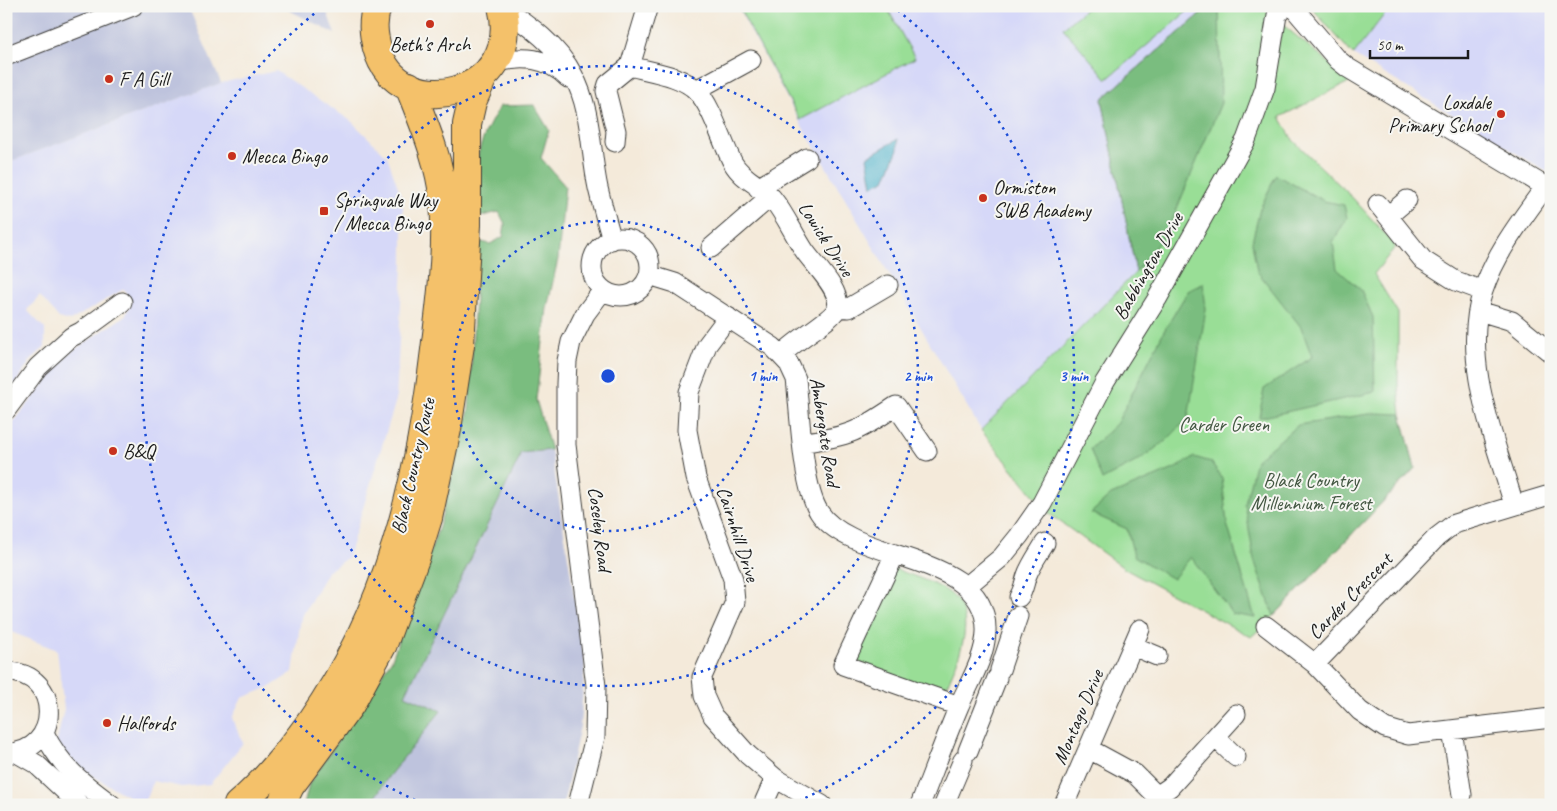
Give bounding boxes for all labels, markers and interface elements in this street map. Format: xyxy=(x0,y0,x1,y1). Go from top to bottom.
marker: Beth's Arch xyxy=(424,18,436,30)
scale bar xyxy=(1370,28,1467,60)
place label: Beth's Arch xyxy=(390,32,472,57)
text: 50 m xyxy=(1377,36,1404,55)
place label: F A Gill xyxy=(119,67,172,92)
marker: F A Gill xyxy=(103,73,115,85)
place label: Loxdale Primary School xyxy=(1388,90,1495,138)
marker: Loxdale Primary School xyxy=(1495,108,1507,120)
place label: Mecca Bingo xyxy=(242,144,328,169)
marker: Mecca Bingo xyxy=(226,150,238,162)
place label: Ormiston SWB Academy xyxy=(993,175,1093,223)
place label: Springvale Way / Mecca Bingo xyxy=(334,188,439,236)
marker: Ormiston SWB Academy xyxy=(977,192,989,204)
street label: Lowick Drive xyxy=(793,197,860,282)
marker: Springvale Way / Mecca Bingo xyxy=(318,205,330,217)
street label: Babbington Drive xyxy=(1107,207,1190,324)
centre of rings xyxy=(599,367,617,385)
text: 1 min xyxy=(749,367,778,386)
text: 2 min xyxy=(904,367,933,386)
text: 3 min xyxy=(1060,367,1089,386)
street label: Ambergate Road xyxy=(804,376,846,491)
street label: Black Country Route xyxy=(385,394,441,536)
park label: Carder Green xyxy=(1179,412,1270,437)
place label: B&Q xyxy=(123,439,157,464)
marker: B&Q xyxy=(107,445,119,457)
park label: Black Country Millennium Forest xyxy=(1251,468,1374,516)
street label: Cairnhill Drive xyxy=(711,483,766,586)
street label: Coseley Road xyxy=(582,485,618,576)
street label: Carder Crescent xyxy=(1302,546,1399,645)
street label: Montagu Drive xyxy=(1047,665,1110,768)
place label: Halfords xyxy=(117,711,177,736)
marker: Halfords xyxy=(101,717,113,729)

